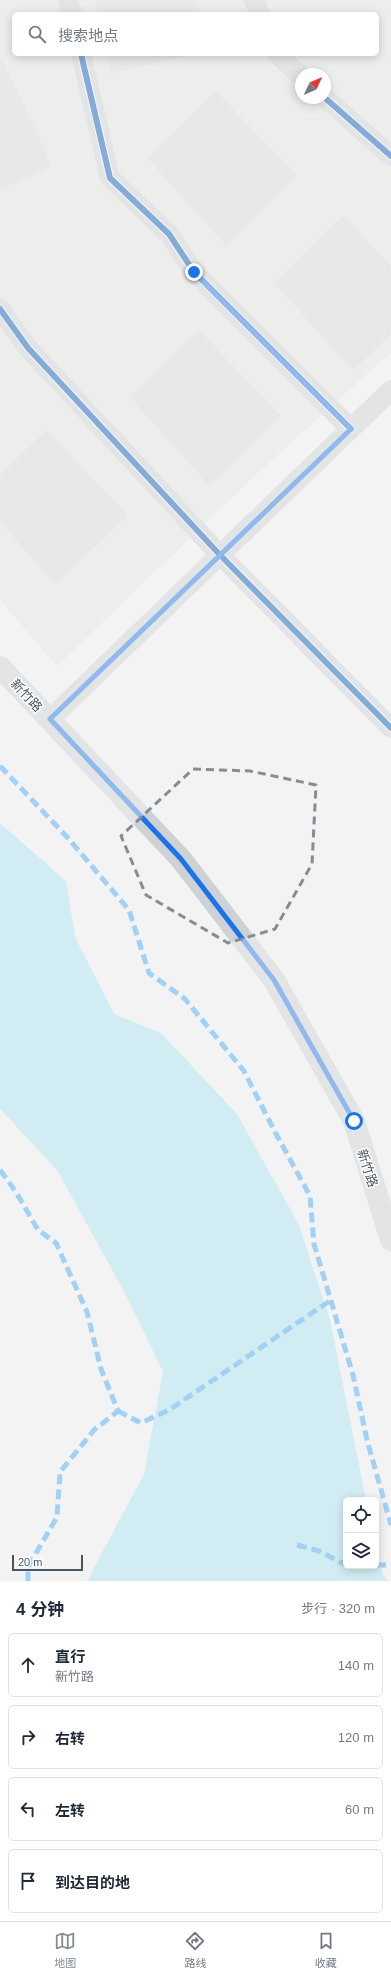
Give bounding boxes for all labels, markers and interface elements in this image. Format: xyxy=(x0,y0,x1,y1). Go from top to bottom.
search box xyxy=(12,12,379,56)
icon: search xyxy=(26,23,48,45)
text: 搜索地点 xyxy=(58,27,118,44)
north arrow xyxy=(295,68,331,104)
route end xyxy=(185,263,203,281)
street label: 新竹路 xyxy=(8,676,45,715)
route start xyxy=(345,1112,363,1130)
street label: 新竹路 xyxy=(354,1147,381,1189)
map controls xyxy=(343,1497,379,1569)
button: locate xyxy=(343,1497,379,1533)
button: layers xyxy=(343,1533,379,1569)
scale bar xyxy=(12,1553,83,1572)
text: 20 m xyxy=(18,1556,42,1568)
text: 4 分钟 xyxy=(16,1600,64,1619)
text: 步行 · 320 m xyxy=(301,1601,375,1616)
text: 直行 xyxy=(55,1648,85,1665)
icon: ahead xyxy=(17,1654,39,1676)
text: 140 m xyxy=(338,1658,374,1673)
text: 新竹路 xyxy=(55,1669,94,1684)
icon: right xyxy=(17,1726,39,1748)
text: 右转 xyxy=(55,1730,85,1747)
text: 120 m xyxy=(338,1730,374,1745)
icon: left xyxy=(17,1798,39,1820)
text: 左转 xyxy=(55,1802,85,1819)
text: 60 m xyxy=(345,1802,374,1817)
icon: arrive xyxy=(17,1870,39,1892)
text: 到达目的地 xyxy=(55,1874,130,1891)
tab: 地图 xyxy=(54,1930,76,1970)
tab: 路线 xyxy=(184,1930,206,1970)
tab: 收藏 xyxy=(315,1930,337,1970)

